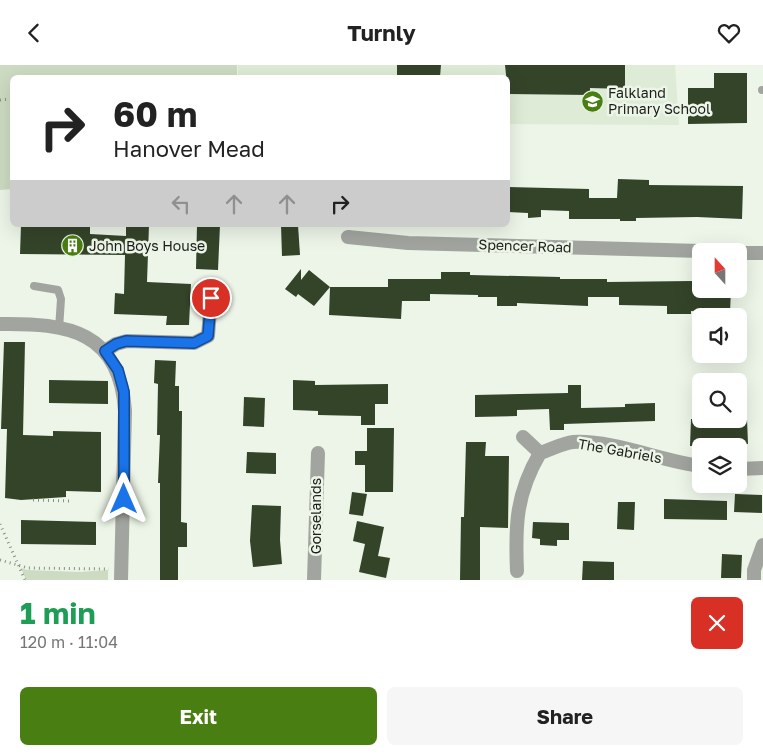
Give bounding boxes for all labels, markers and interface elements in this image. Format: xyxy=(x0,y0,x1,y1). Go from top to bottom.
icon: back xyxy=(20,19,48,47)
text: Turnly xyxy=(347,19,416,46)
icon: heart xyxy=(715,19,743,47)
place label: Falkland Primary School xyxy=(608,84,710,117)
school or university icon: Falkland Primary School xyxy=(580,89,604,113)
text: 60 m xyxy=(113,93,197,135)
icon: right xyxy=(30,95,95,160)
text: Hanover Mead xyxy=(113,135,265,162)
icon: left xyxy=(167,190,195,218)
icon: ahead xyxy=(220,190,248,218)
icon: ahead xyxy=(273,190,301,218)
icon: right xyxy=(326,190,354,218)
building icon: John Boys House xyxy=(61,234,85,258)
street label: Spencer Road xyxy=(478,235,572,256)
place label: John Boys House xyxy=(89,237,205,254)
north arrow xyxy=(692,243,748,297)
map controls xyxy=(692,243,747,493)
pin xyxy=(190,277,232,319)
icon: arrive xyxy=(197,284,225,312)
button: sound xyxy=(692,308,747,363)
button: search xyxy=(692,373,747,428)
street label: The Gabriels xyxy=(577,435,663,466)
button: layers xyxy=(692,438,747,493)
position arrow xyxy=(97,472,149,524)
street label: Gorselands xyxy=(307,478,324,554)
text: 1 min xyxy=(20,595,96,631)
button: close xyxy=(691,597,743,649)
text: 120 m · 11:04 xyxy=(20,632,118,652)
button: Exit xyxy=(20,687,377,745)
button: Share xyxy=(387,687,743,745)

